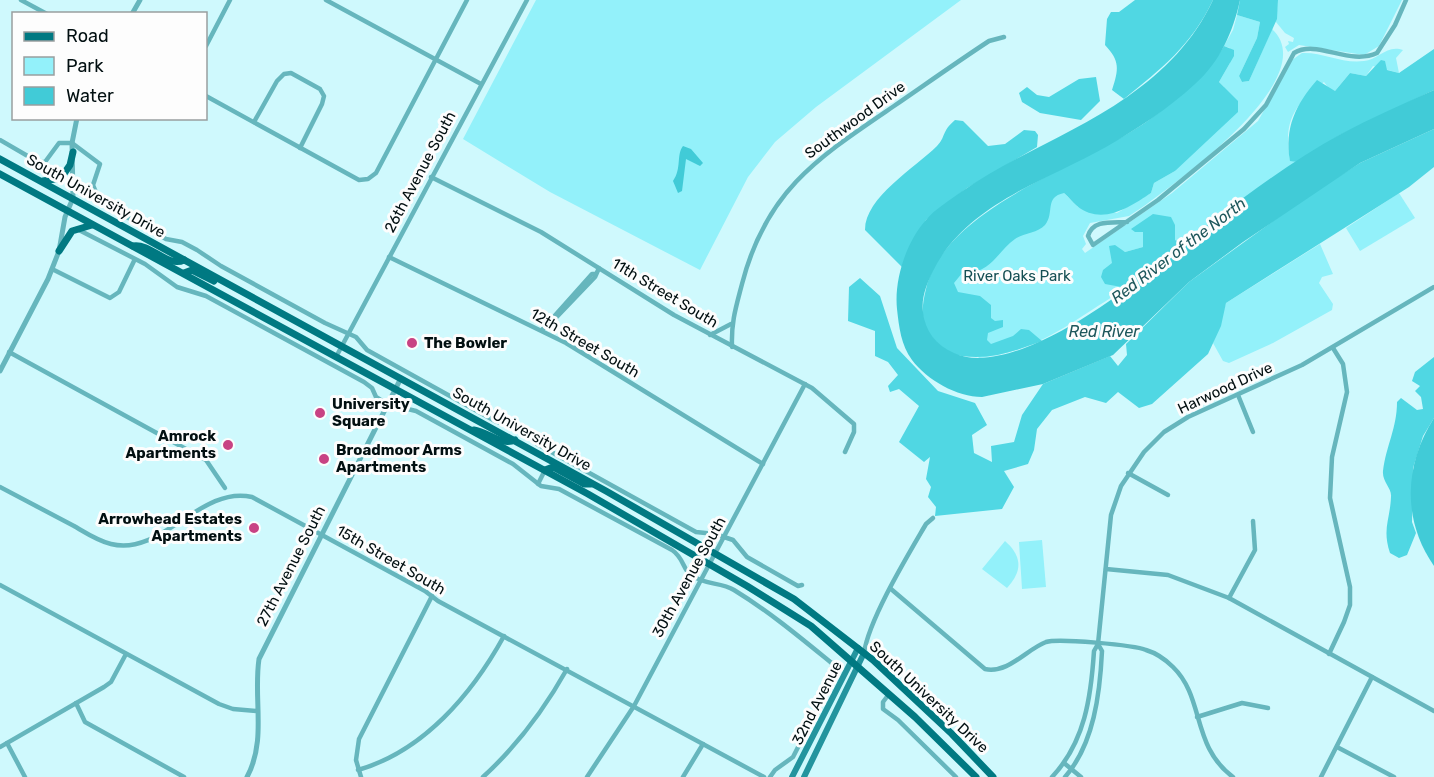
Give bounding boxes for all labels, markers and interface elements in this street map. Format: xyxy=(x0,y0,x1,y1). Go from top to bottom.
legend xyxy=(12,12,207,120)
text: Road xyxy=(66,25,109,47)
text: Park xyxy=(66,55,104,77)
street label: Southwood Drive xyxy=(801,78,909,162)
text: Water xyxy=(66,85,114,107)
street label: 26th Avenue South xyxy=(381,108,459,236)
street label: South University Drive xyxy=(23,150,169,242)
water label: Red River of the North xyxy=(1107,193,1249,307)
street label: 11th Street South xyxy=(609,254,721,332)
park label: River Oaks Park xyxy=(963,267,1071,285)
street label: 12th Street South xyxy=(527,304,643,382)
water label: Red River xyxy=(1069,322,1140,341)
place label: The Bowler xyxy=(424,334,507,352)
marker: The Bowler xyxy=(405,336,419,350)
street label: Harwood Drive xyxy=(1175,358,1275,418)
street label: South University Drive xyxy=(449,383,595,475)
place label: University Square xyxy=(332,395,410,430)
marker: University Square xyxy=(313,406,327,420)
place label: Amrock Apartments xyxy=(126,427,216,462)
marker: Amrock Apartments xyxy=(221,438,235,452)
place label: Broadmoor Arms Apartments xyxy=(336,441,462,476)
marker: Broadmoor Arms Apartments xyxy=(317,452,331,466)
street label: 27th Avenue South xyxy=(253,503,329,629)
place label: Arrowhead Estates Apartments xyxy=(98,510,242,545)
street label: 30th Avenue South xyxy=(648,514,730,640)
marker: Arrowhead Estates Apartments xyxy=(247,521,261,535)
street label: 15th Street South xyxy=(333,521,449,599)
street label: South University Drive xyxy=(866,637,992,757)
street label: 32nd Avenue xyxy=(788,658,846,748)

